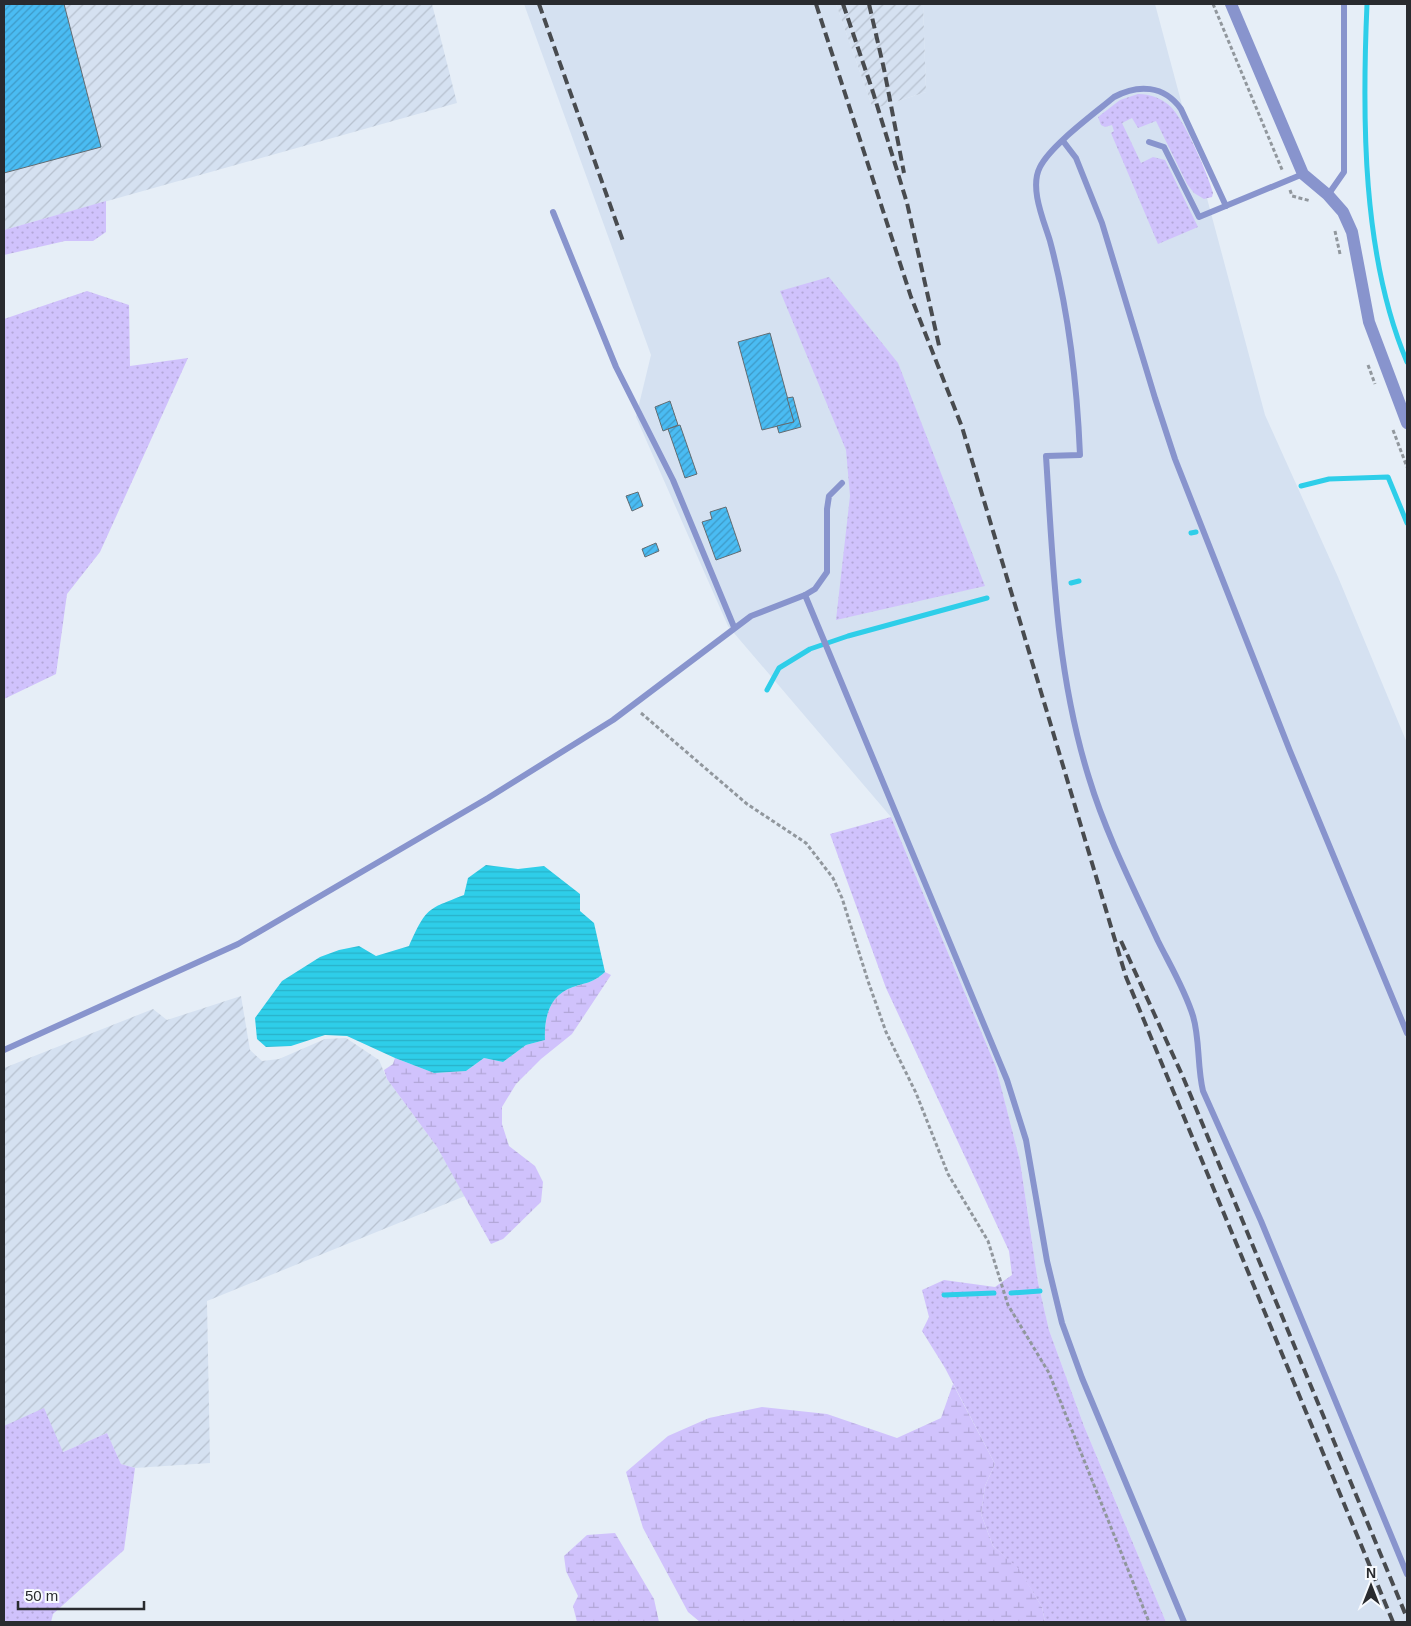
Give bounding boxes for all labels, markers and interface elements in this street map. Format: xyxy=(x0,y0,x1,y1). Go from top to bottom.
north arrow xyxy=(1346,1561,1396,1611)
text: N xyxy=(1366,1565,1376,1581)
scale bar xyxy=(18,1578,144,1610)
text: 50 m xyxy=(25,1587,58,1604)

